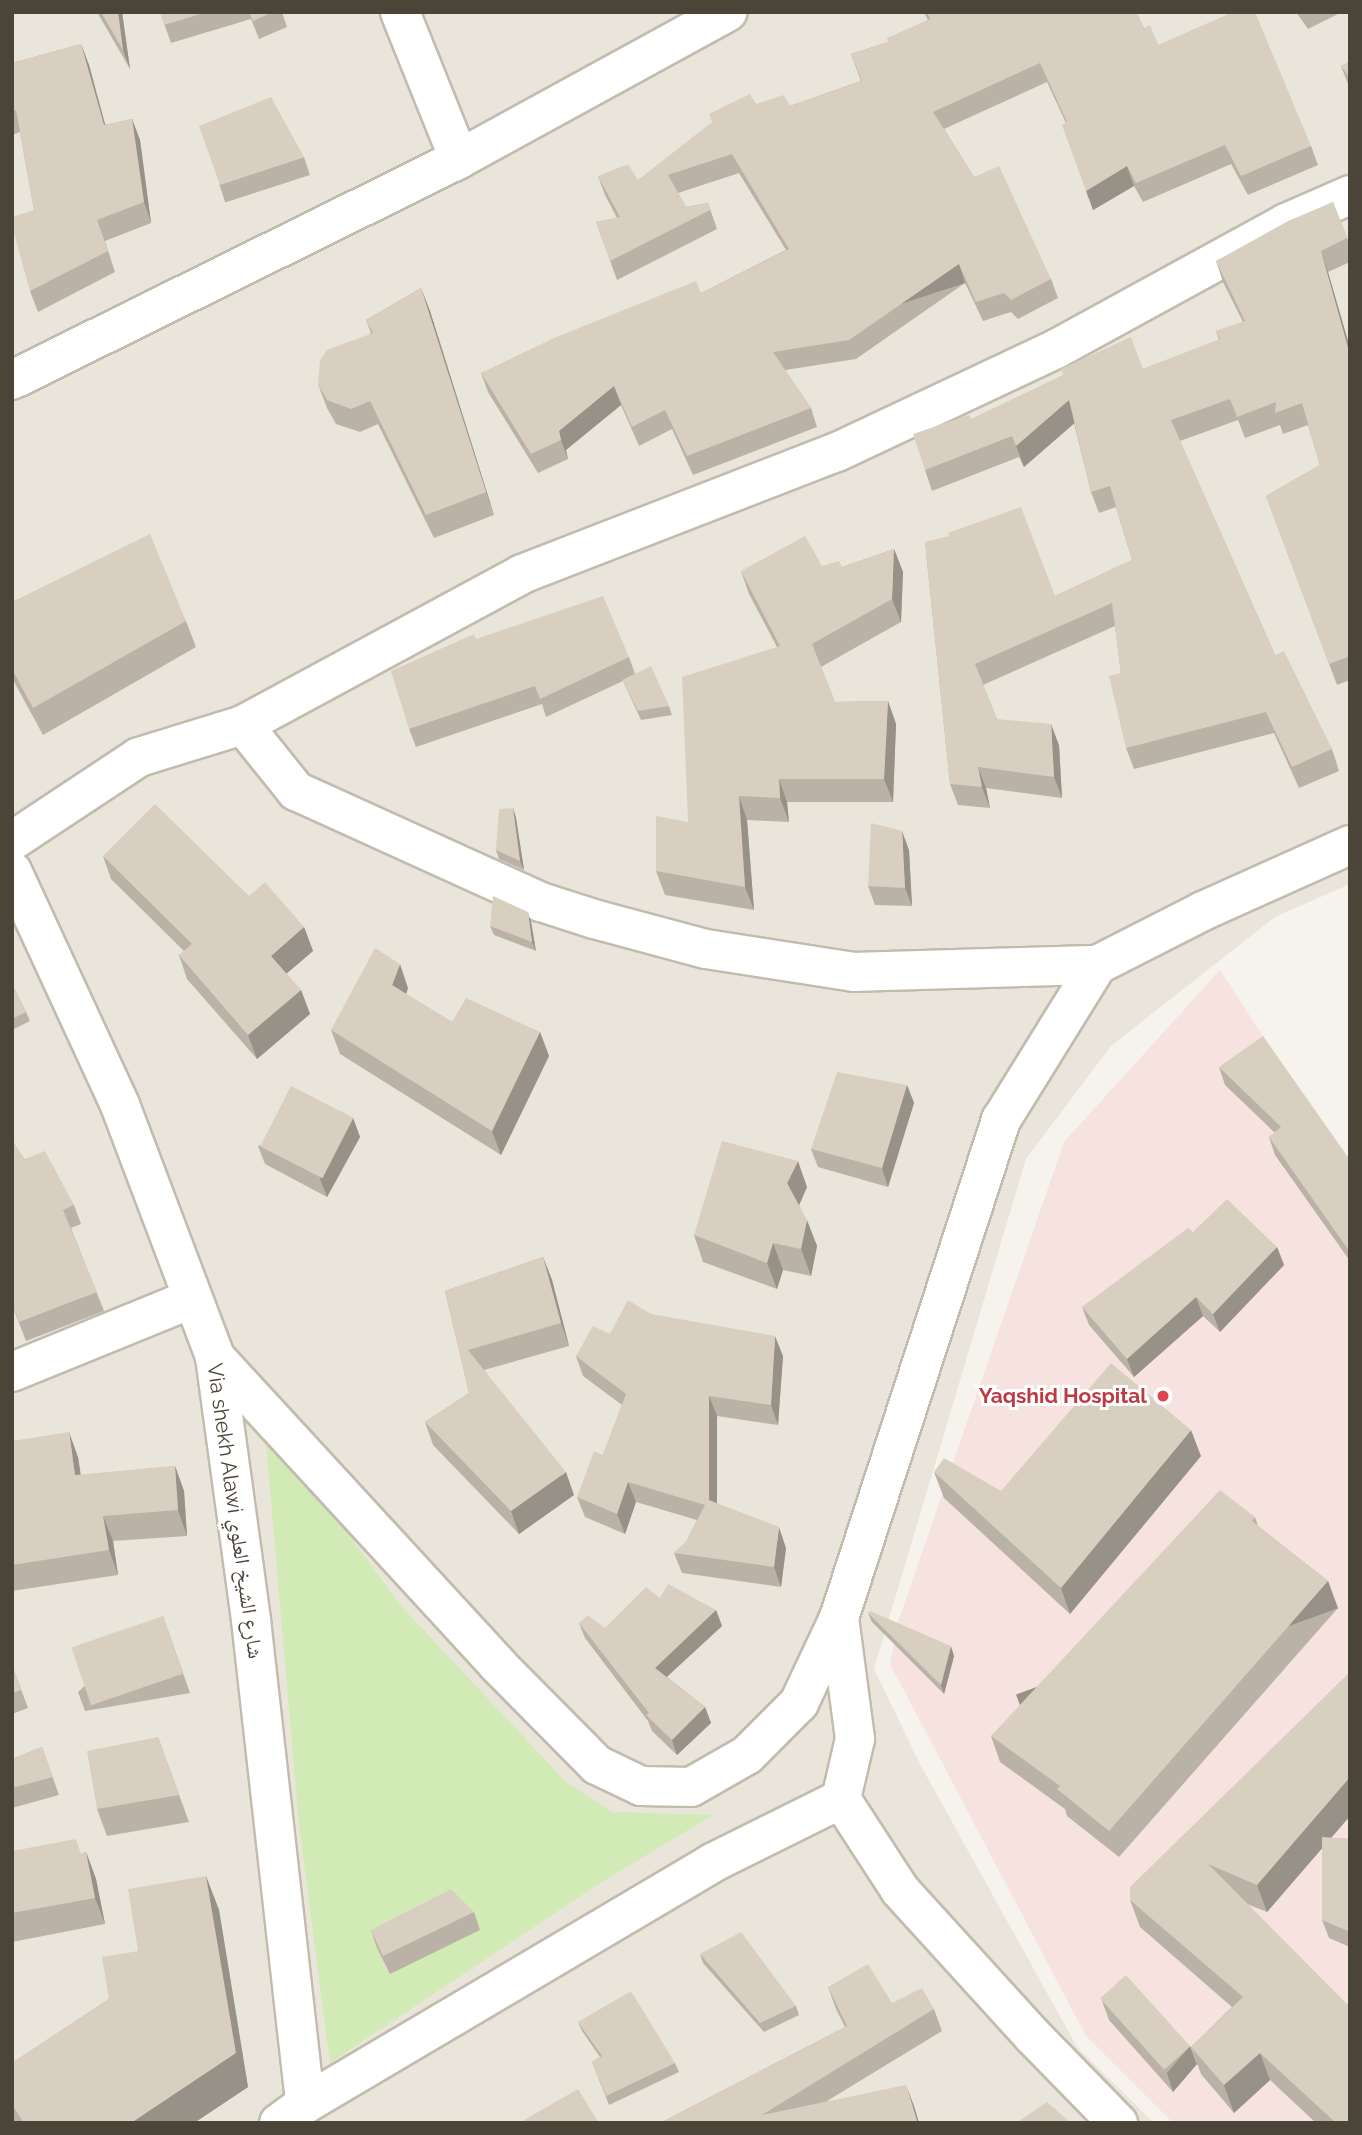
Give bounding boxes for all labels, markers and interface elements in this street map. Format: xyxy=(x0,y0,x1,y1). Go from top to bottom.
street label: Via shekh Alawi شارع الشيخ العلوي xyxy=(202,1361,268,1661)
place label: Yaqshid Hospital xyxy=(979,1383,1147,1409)
marker: Yaqshid Hospital xyxy=(1153,1386,1173,1406)

